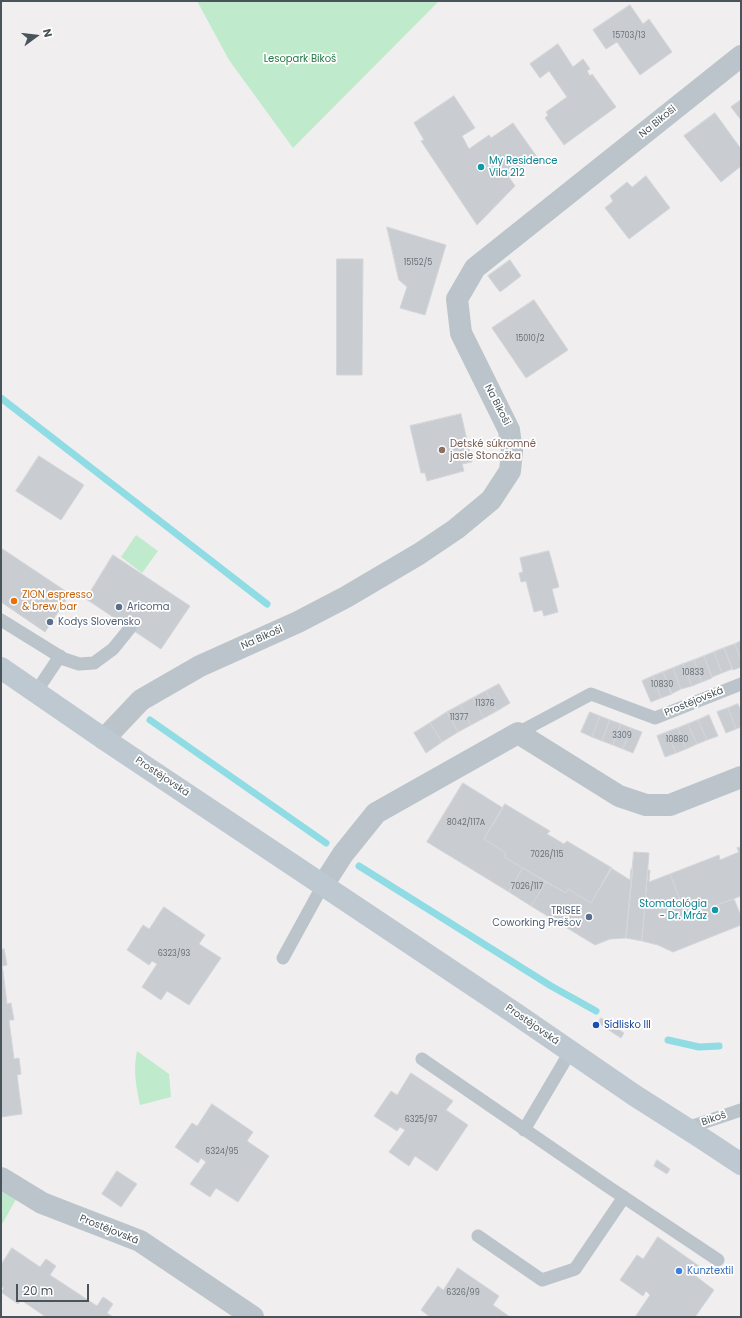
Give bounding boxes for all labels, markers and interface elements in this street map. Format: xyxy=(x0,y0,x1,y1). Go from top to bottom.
north arrow xyxy=(16,16,56,56)
text: N xyxy=(39,27,56,39)
house number: 15703/13 xyxy=(613,31,645,41)
park label: Lesopark Bikoš xyxy=(264,53,336,65)
street label: Na Bikoši xyxy=(637,103,679,141)
place label: My Residence Vila 212 xyxy=(489,155,557,178)
marker: My Residence Vila 212 xyxy=(476,162,486,172)
house number: 15152/5 xyxy=(404,258,432,268)
house number: 15010/2 xyxy=(516,334,544,344)
street label: Na Bikoši xyxy=(482,383,512,427)
place label: Detské súkromné jasle Stonožka xyxy=(450,438,536,462)
marker: Detské súkromné jasle Stonožka xyxy=(437,445,447,455)
place label: ZION espresso & brew bar xyxy=(22,589,92,612)
marker: ZION espresso & brew bar xyxy=(9,596,19,606)
place label: Aricoma xyxy=(127,601,169,613)
marker: Aricoma xyxy=(114,602,124,612)
place label: Kodys Slovensko xyxy=(58,616,140,628)
marker: Kodys Slovensko xyxy=(45,617,55,627)
street label: Na Bikoši xyxy=(239,624,285,652)
house number: 10833 xyxy=(682,668,704,678)
house number: 10830 xyxy=(651,680,673,690)
street label: Prostějovská xyxy=(663,685,725,719)
house number: 11376 xyxy=(475,699,495,709)
house number: 11377 xyxy=(450,713,468,723)
house number: 3309 xyxy=(612,731,632,741)
house number: 10880 xyxy=(666,735,688,745)
street label: Prostějovská xyxy=(133,755,191,799)
house number: 8042/117A xyxy=(447,818,485,828)
house number: 7026/115 xyxy=(530,850,564,860)
house number: 7026/117 xyxy=(511,882,543,892)
place label: Stomatológia - Dr. Mráz xyxy=(639,898,707,922)
place label: TRISEE Coworking Prešov xyxy=(492,905,581,928)
marker: Stomatológia - Dr. Mráz xyxy=(710,905,720,915)
marker: TRISEE Coworking Prešov xyxy=(584,912,594,922)
house number: 6323/93 xyxy=(158,949,190,959)
street label: Prostějovská xyxy=(503,1002,561,1048)
place label: Sídlisko III xyxy=(604,1019,651,1031)
marker: Sídlisko III xyxy=(591,1020,601,1030)
street label: Bikoš xyxy=(700,1109,728,1129)
house number: 6325/97 xyxy=(405,1115,437,1125)
house number: 6324/95 xyxy=(205,1147,239,1157)
street label: Prostějovská xyxy=(78,1213,140,1247)
place label: Kunztextil xyxy=(687,1265,734,1277)
marker: Kunztextil xyxy=(674,1266,684,1276)
scale bar xyxy=(18,1276,91,1302)
text: 20 m xyxy=(23,1282,53,1299)
house number: 6326/99 xyxy=(446,1288,480,1298)

